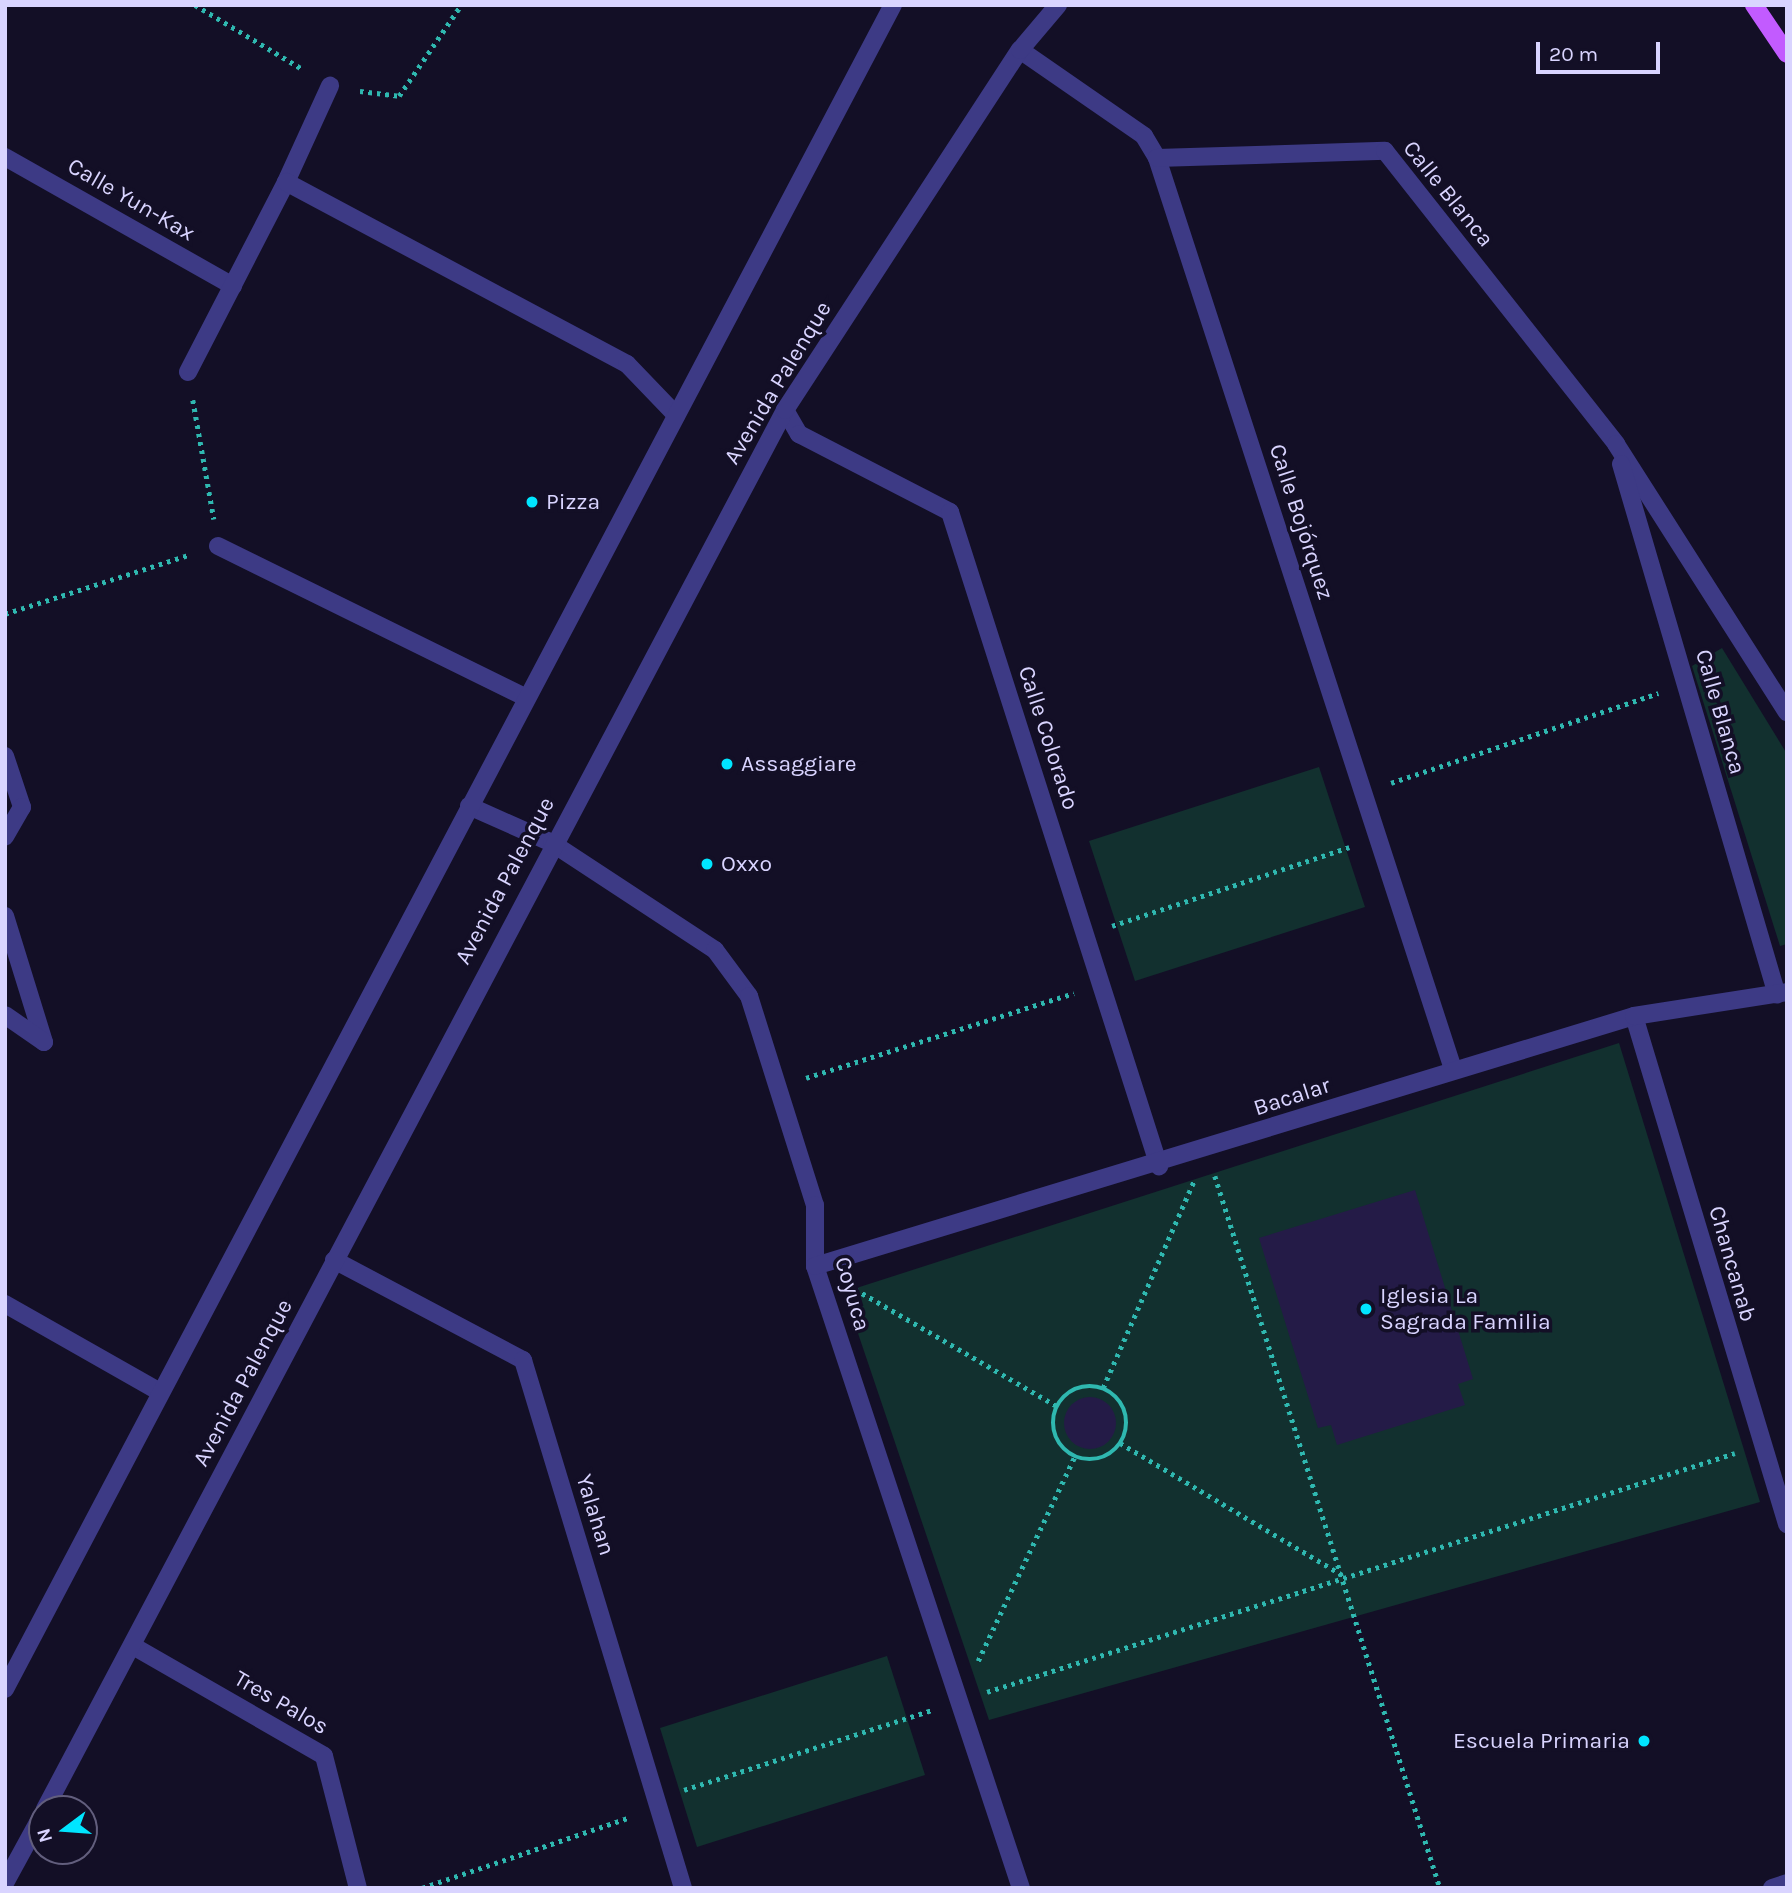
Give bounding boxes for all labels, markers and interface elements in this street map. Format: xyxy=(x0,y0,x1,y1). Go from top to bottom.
scale bar xyxy=(1540,28,1664,72)
text: 20 m xyxy=(1549,42,1598,66)
street label: Calle Blanca xyxy=(1397,135,1499,253)
street label: Calle Yun-Kax xyxy=(63,152,199,248)
street label: Avenida Palenque xyxy=(718,296,838,470)
street label: Calle Bojórquez xyxy=(1263,441,1339,603)
place label: Pizza xyxy=(546,488,600,516)
marker: Pizza xyxy=(524,494,540,510)
street label: Calle Blanca xyxy=(1689,646,1751,778)
street label: Calle Colorado xyxy=(1012,663,1084,813)
place label: Assaggiare xyxy=(741,750,857,778)
marker: Assaggiare xyxy=(719,756,735,772)
street label: Avenida Palenque xyxy=(449,793,561,969)
place label: Oxxo xyxy=(721,850,772,878)
marker: Oxxo xyxy=(699,856,715,872)
street label: Bacalar xyxy=(1250,1072,1334,1122)
street label: Chancanab xyxy=(1702,1203,1762,1325)
street label: Coyuca xyxy=(828,1254,876,1334)
place label: Iglesia La Sagrada Familia xyxy=(1380,1282,1551,1336)
street label: Avenida Palenque xyxy=(187,1295,299,1471)
marker: Iglesia La Sagrada Familia xyxy=(1358,1301,1374,1317)
street label: Yalahan xyxy=(570,1471,620,1559)
street label: Tres Palos xyxy=(229,1665,333,1741)
place label: Escuela Primaria xyxy=(1453,1727,1630,1755)
marker: Escuela Primaria xyxy=(1636,1733,1652,1749)
north arrow xyxy=(28,1795,98,1865)
text: N xyxy=(32,1826,57,1845)

